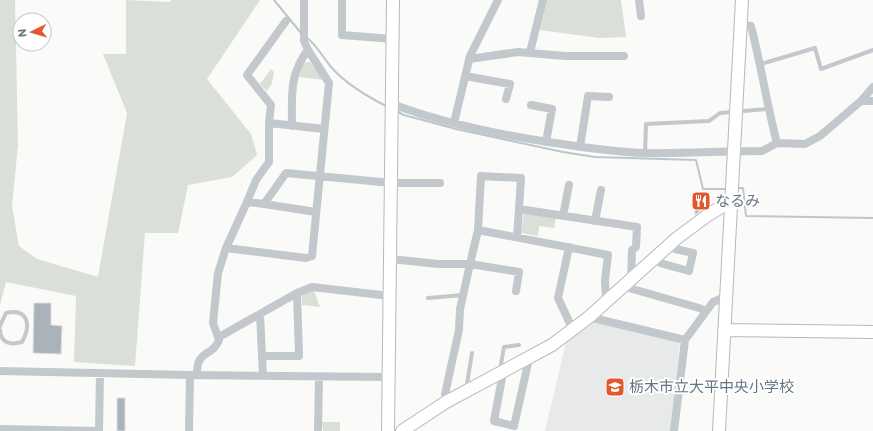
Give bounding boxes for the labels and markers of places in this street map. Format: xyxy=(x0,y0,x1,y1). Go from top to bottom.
restaurant icon: なるみ xyxy=(690,190,712,212)
place label: なるみ xyxy=(715,191,760,209)
school or university icon: 栃木市立大平中央小学校 xyxy=(604,376,626,398)
place label: 栃木市立大平中央小学校 xyxy=(629,377,794,395)

